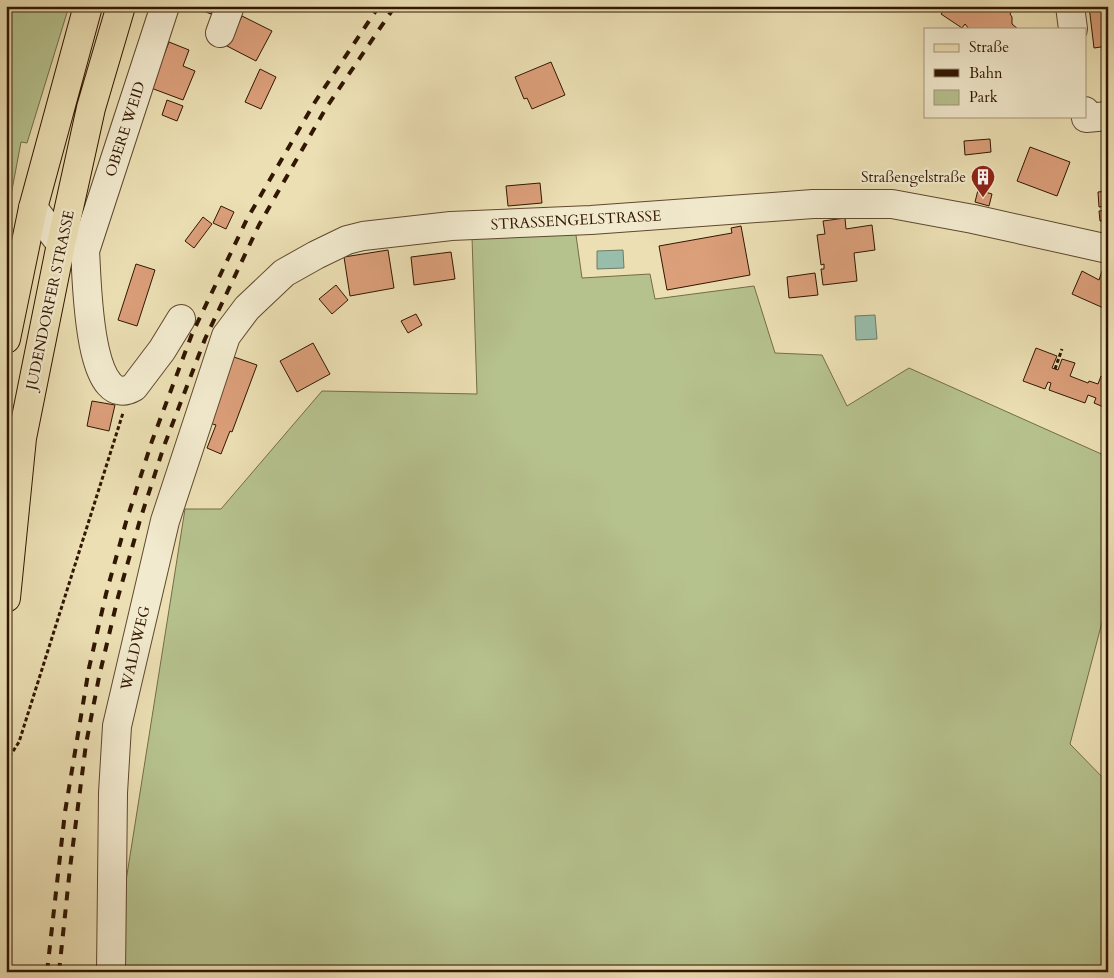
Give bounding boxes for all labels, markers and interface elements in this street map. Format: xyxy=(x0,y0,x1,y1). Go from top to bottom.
legend xyxy=(924,28,1086,118)
text: Straße xyxy=(969,37,1009,57)
text: Bahn xyxy=(969,63,1003,83)
street label: OBERE WEID xyxy=(100,79,150,179)
text: Park xyxy=(969,87,998,107)
building icon: Straßengelstraße xyxy=(970,164,996,198)
place label: Straßengelstraße xyxy=(861,167,966,187)
street label: STRASSENGELSTRASSE xyxy=(490,206,662,234)
street label: JUDENDORFER STRASSE xyxy=(21,208,79,394)
street label: WALDWEG xyxy=(115,604,154,693)

